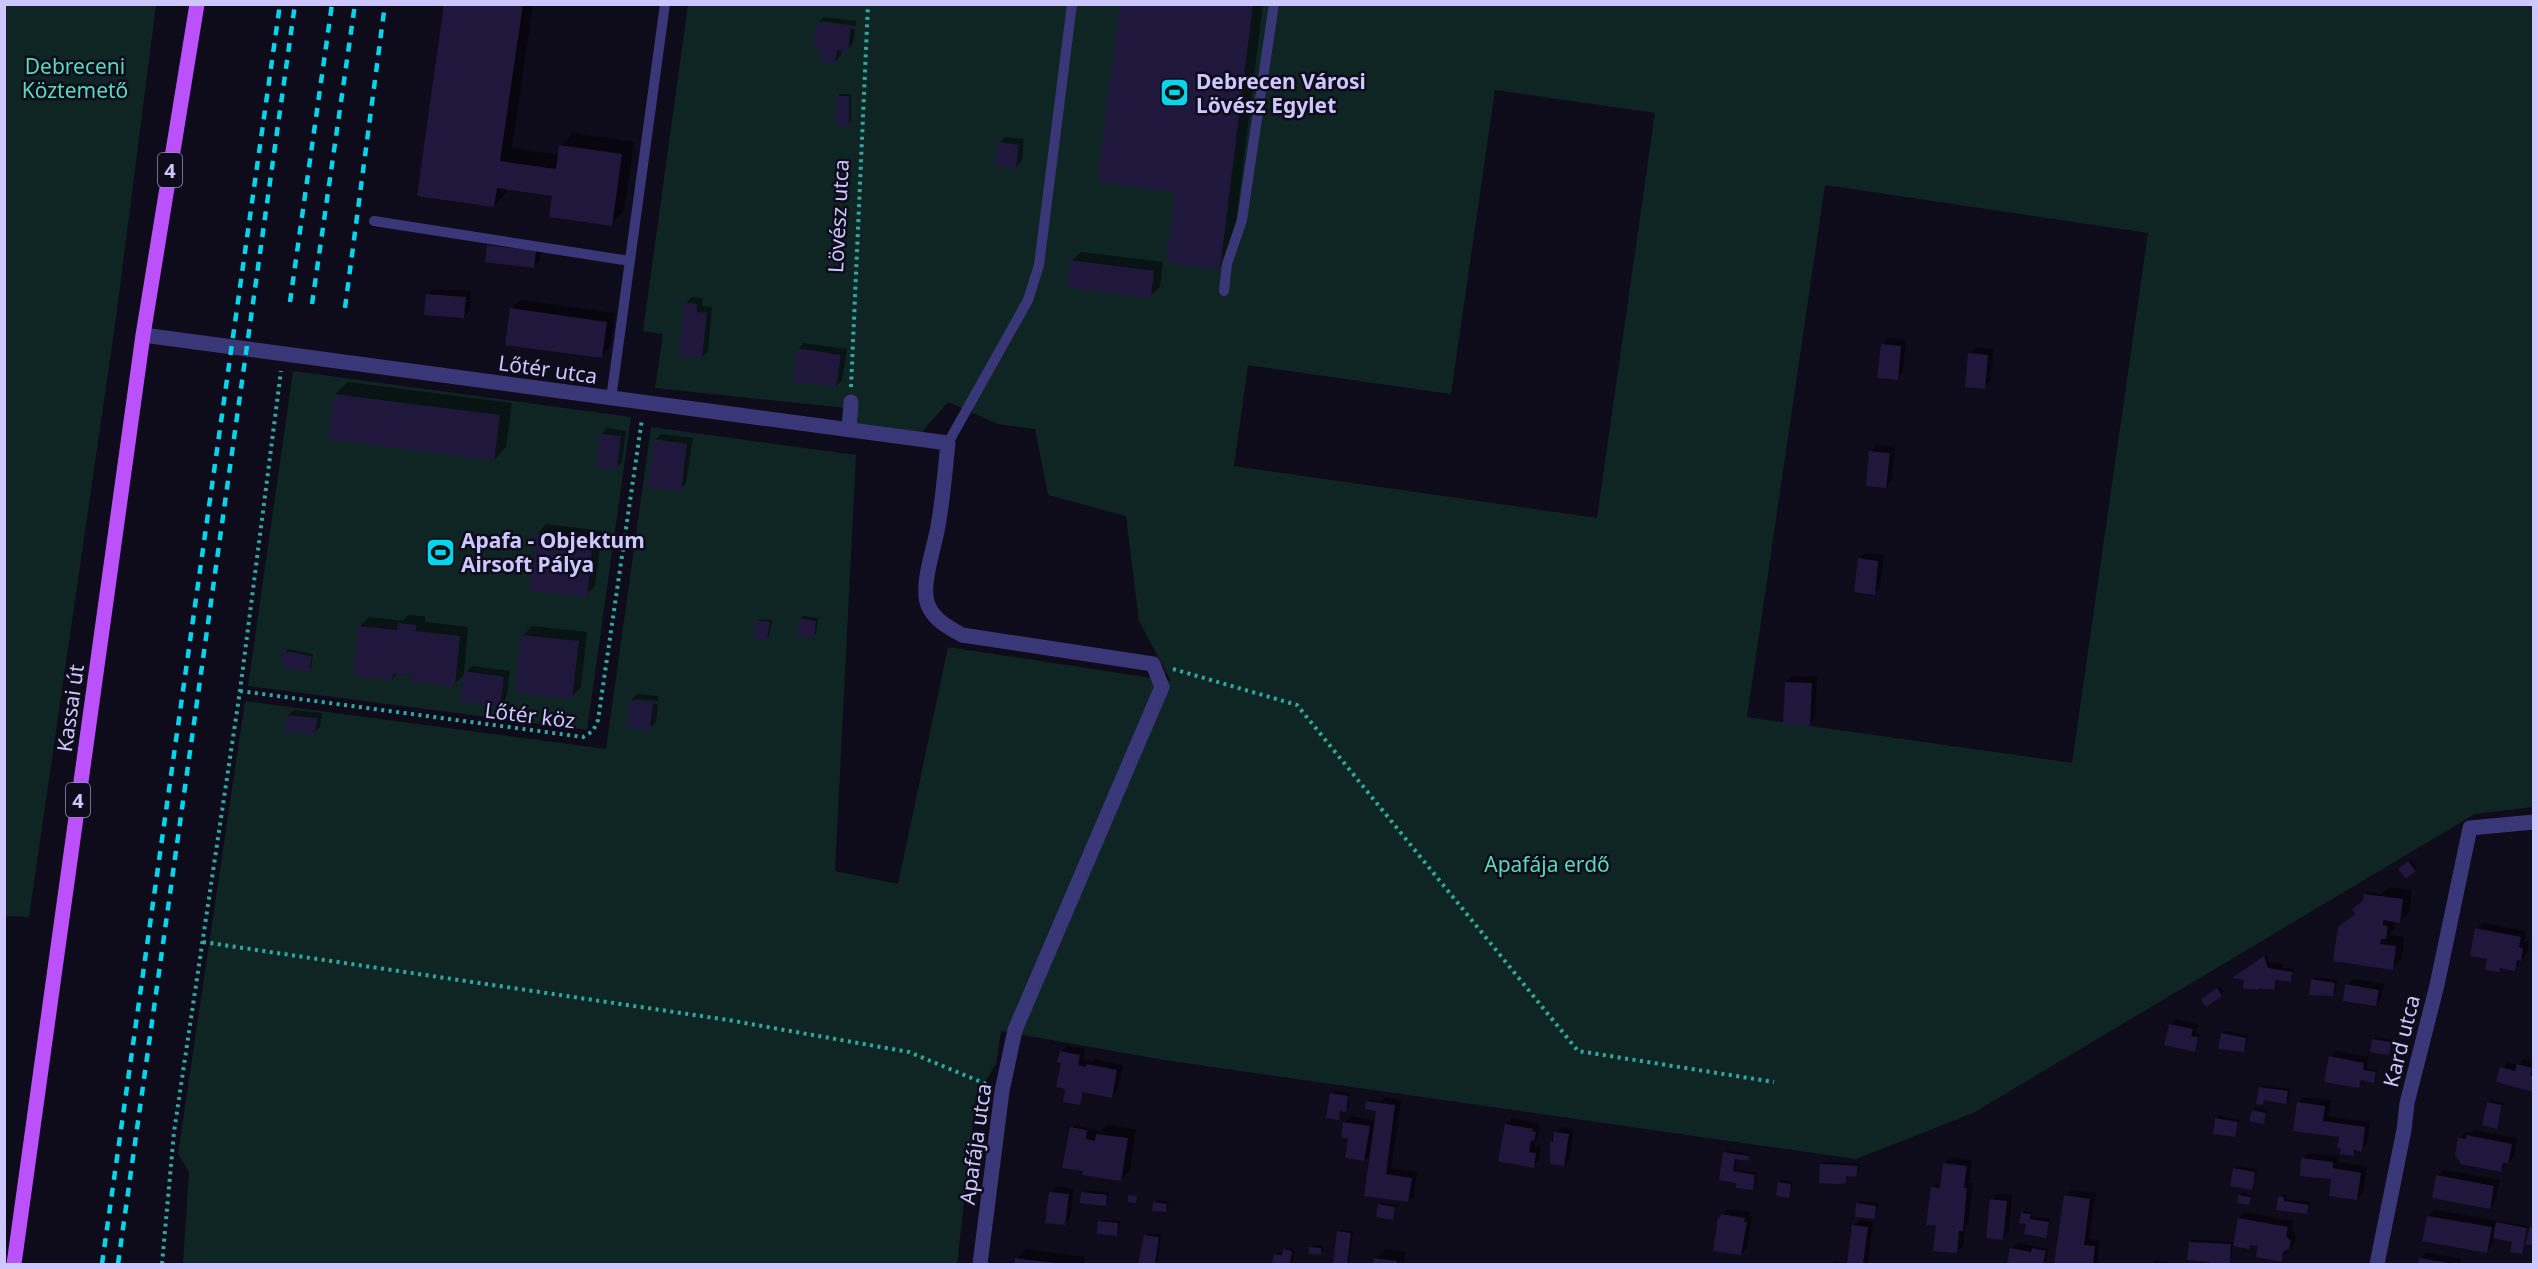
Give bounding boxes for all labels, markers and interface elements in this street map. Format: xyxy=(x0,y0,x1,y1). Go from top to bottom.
park label: Debreceni Köztemető xyxy=(22,52,128,104)
place label: Debrecen Városi Lövész Egylet xyxy=(1196,67,1366,119)
sports icon: Debrecen Városi Lövész Egylet xyxy=(1159,77,1191,109)
road number: 4 xyxy=(158,153,182,187)
street label: Lövész utca xyxy=(821,159,855,273)
street label: Lőtér utca xyxy=(497,348,599,390)
place label: Apafa - Objektum Airsoft Pálya xyxy=(461,526,645,578)
sports icon: Apafa - Objektum Airsoft Pálya xyxy=(424,536,456,568)
street label: Kassai út xyxy=(50,662,90,754)
street label: Lőtér köz xyxy=(483,696,577,734)
road number: 4 xyxy=(66,783,90,817)
park label: Apafája erdő xyxy=(1484,850,1610,878)
street label: Kard utca xyxy=(2376,992,2426,1090)
street label: Apafája utca xyxy=(953,1082,997,1206)

